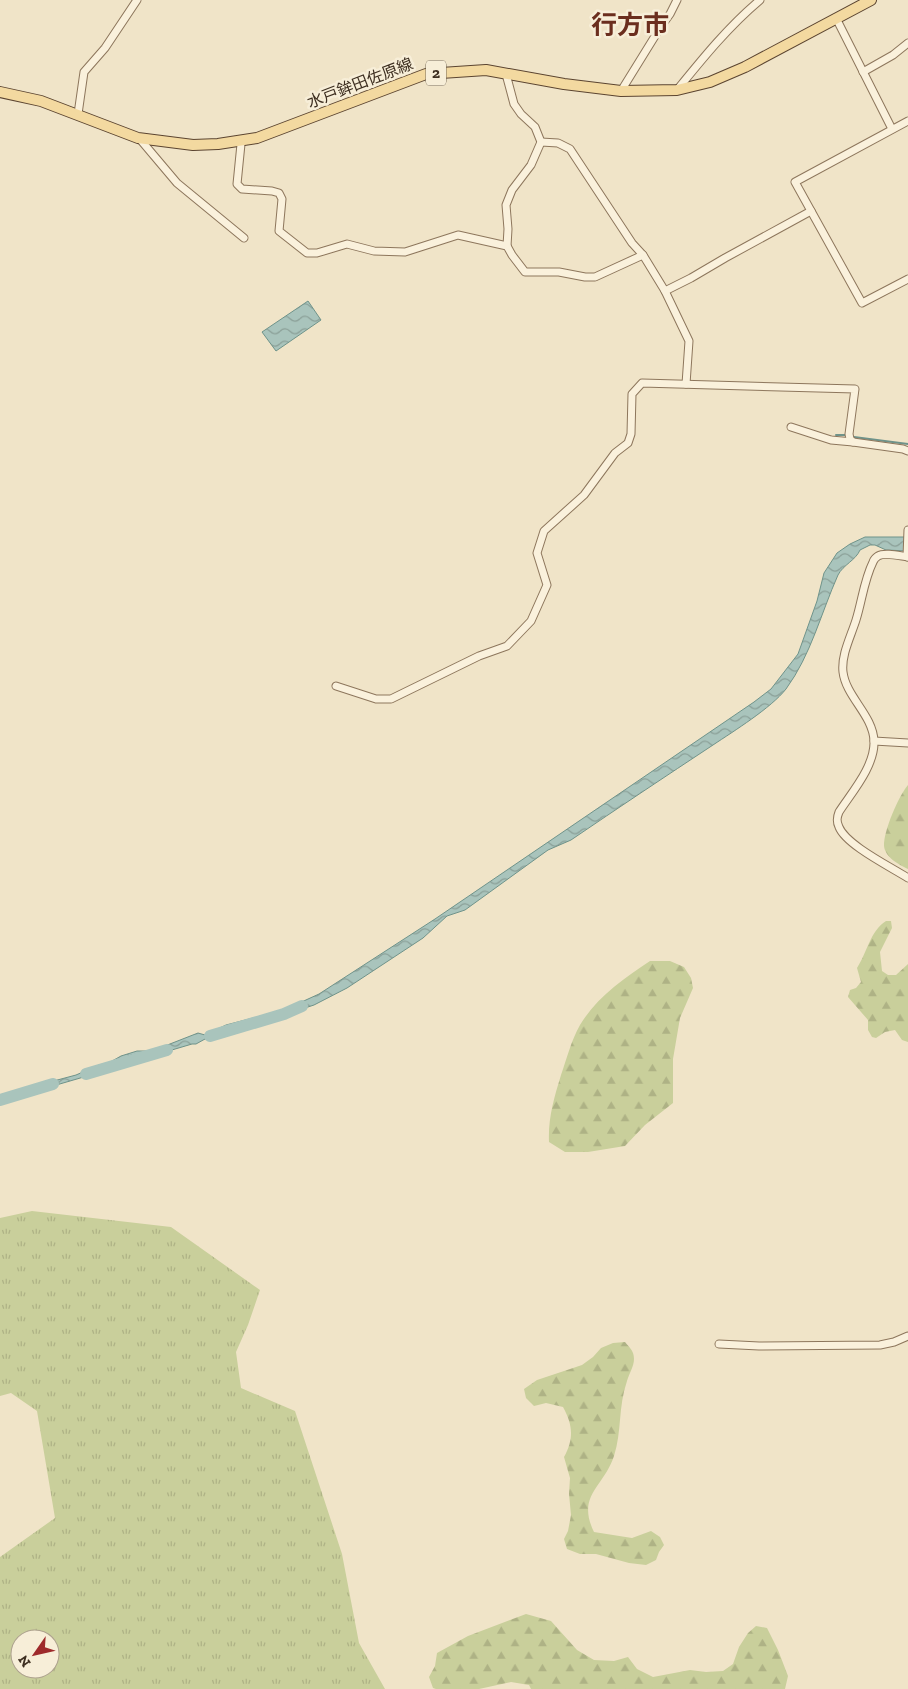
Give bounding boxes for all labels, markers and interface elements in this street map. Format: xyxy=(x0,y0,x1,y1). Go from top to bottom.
district label: 行方市 xyxy=(591,9,669,41)
street label: 水戸鉾田佐原線 xyxy=(304,54,416,112)
road number: 2 xyxy=(426,60,446,86)
north arrow xyxy=(10,1629,60,1679)
text: N xyxy=(14,1652,35,1670)

